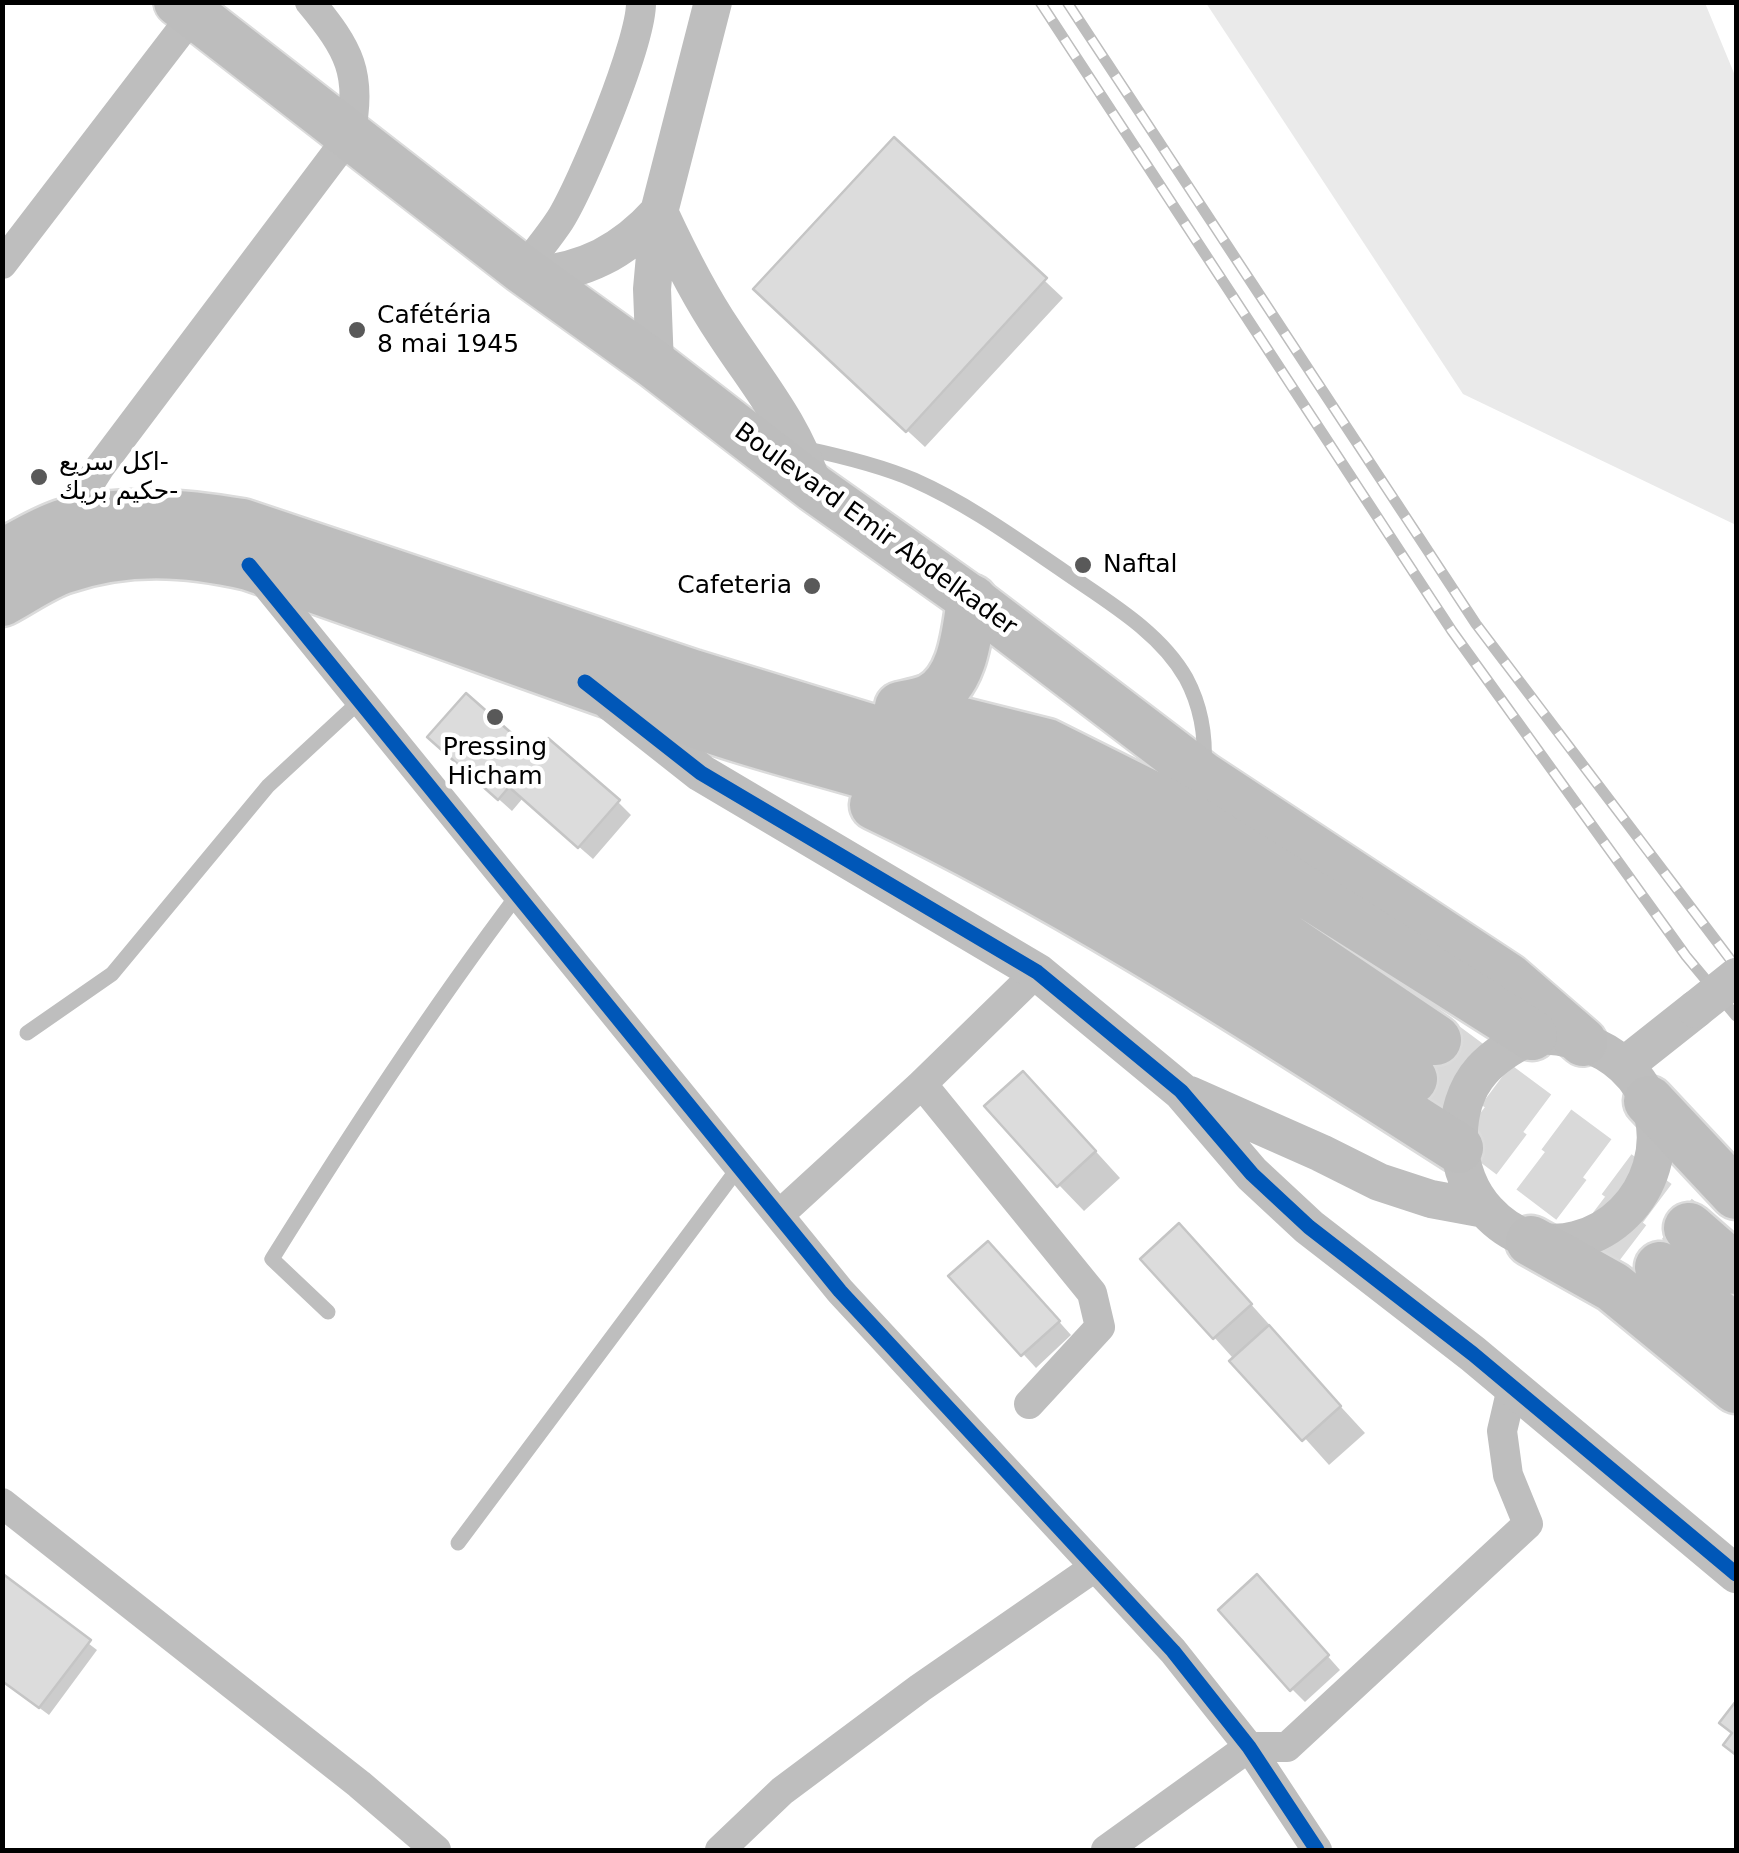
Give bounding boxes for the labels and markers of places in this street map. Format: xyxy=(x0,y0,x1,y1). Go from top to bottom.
place label: Cafétéria 8 mai 1945 xyxy=(377,301,519,360)
marker: Cafétéria 8 mai 1945 xyxy=(346,319,368,341)
place label: اكل سريع- حكيم بريك- xyxy=(59,448,178,507)
marker: اكل سريع- حكيم بريك- xyxy=(28,466,50,488)
place label: Naftal xyxy=(1103,550,1177,580)
marker: Naftal xyxy=(1072,554,1094,576)
place label: Cafeteria xyxy=(677,571,792,601)
marker: Cafeteria xyxy=(801,575,823,597)
marker: Pressing Hicham xyxy=(484,706,506,728)
place label: Pressing Hicham xyxy=(443,733,547,792)

